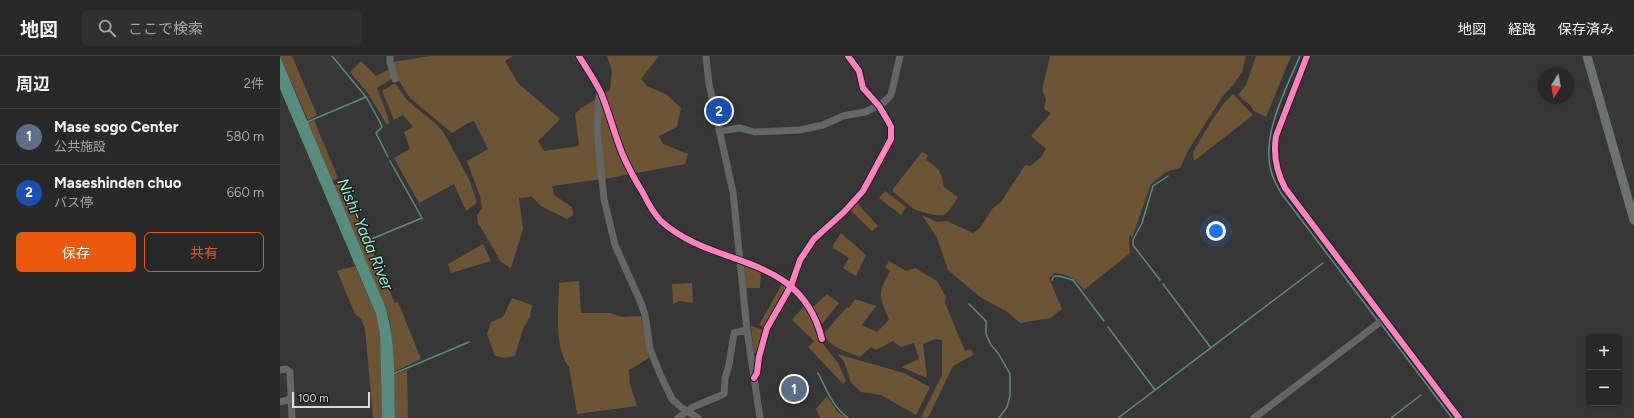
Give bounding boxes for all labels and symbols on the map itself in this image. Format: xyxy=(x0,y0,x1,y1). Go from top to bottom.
north arrow xyxy=(1538,68,1574,104)
pin: 2 xyxy=(706,96,732,126)
water label: Nishi-Yada River xyxy=(333,175,398,294)
your location xyxy=(1206,221,1226,241)
pin: 1 xyxy=(781,374,807,404)
scale bar xyxy=(292,390,370,409)

